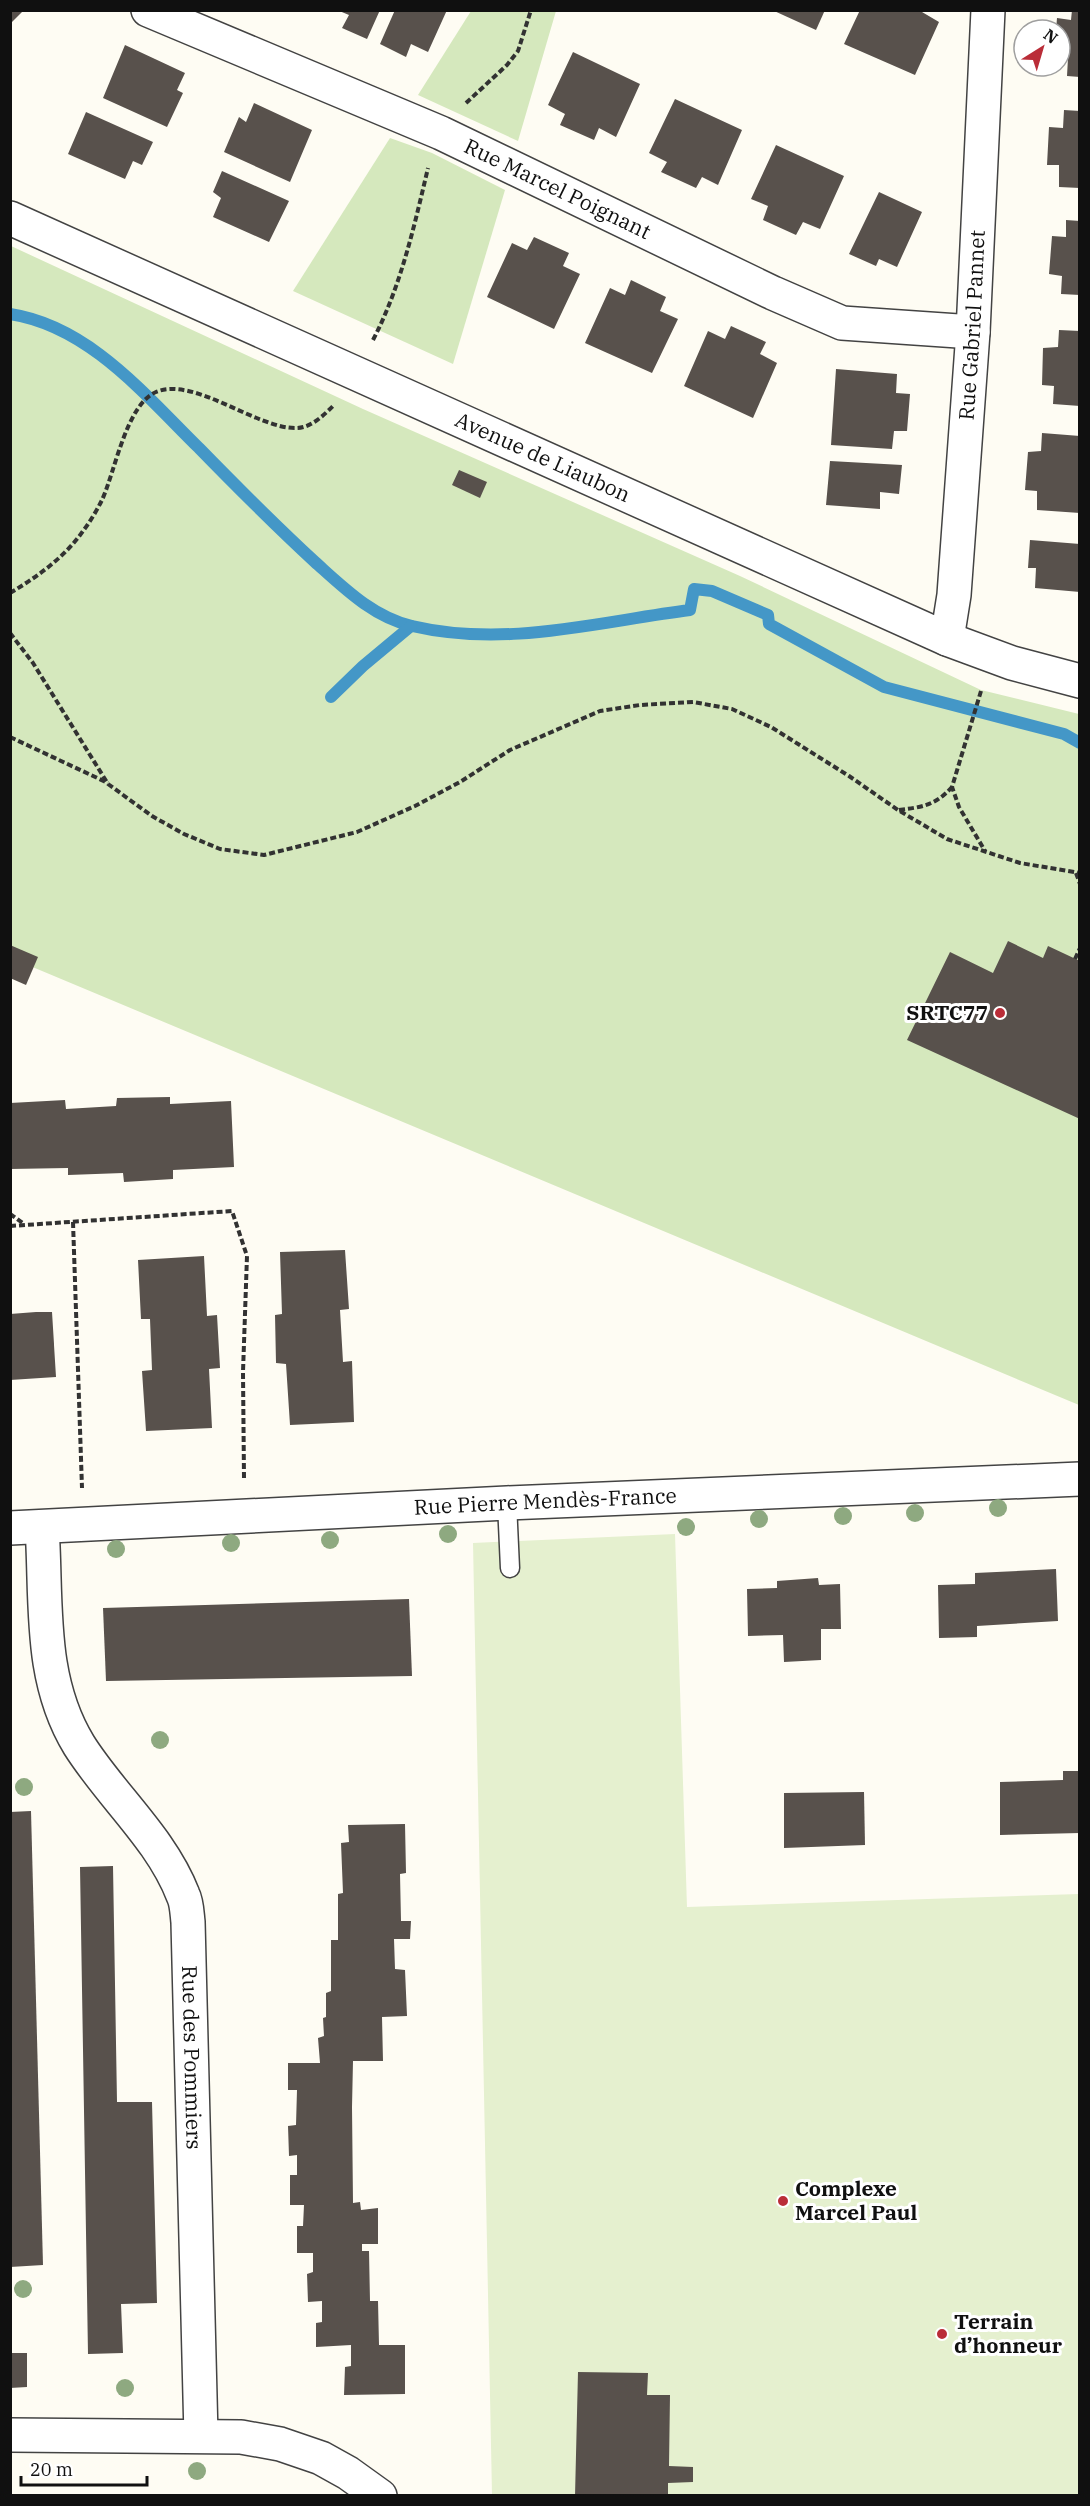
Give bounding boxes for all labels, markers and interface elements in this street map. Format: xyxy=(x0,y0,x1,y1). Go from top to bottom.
north arrow xyxy=(1012,18,1072,78)
text: N xyxy=(1040,24,1062,48)
street label: Rue Marcel Poignant xyxy=(460,131,656,245)
street label: Rue Gabriel Pannet xyxy=(952,229,991,421)
street label: Avenue de Liaubon xyxy=(451,405,635,508)
place label: SRTC77 xyxy=(906,998,988,1026)
marker: SRTC77 xyxy=(993,1006,1007,1020)
street label: Rue Pierre Mendès-France xyxy=(413,1481,677,1521)
street label: Rue des Pommiers xyxy=(176,1965,209,2150)
place label: Complexe Marcel Paul xyxy=(795,2174,917,2226)
marker: Complexe Marcel Paul xyxy=(776,2194,790,2208)
place label: Terrain d’honneur xyxy=(954,2307,1063,2359)
marker: Terrain d’honneur xyxy=(935,2327,949,2341)
scale bar xyxy=(21,2449,147,2487)
text: 20 m xyxy=(30,2458,73,2481)

